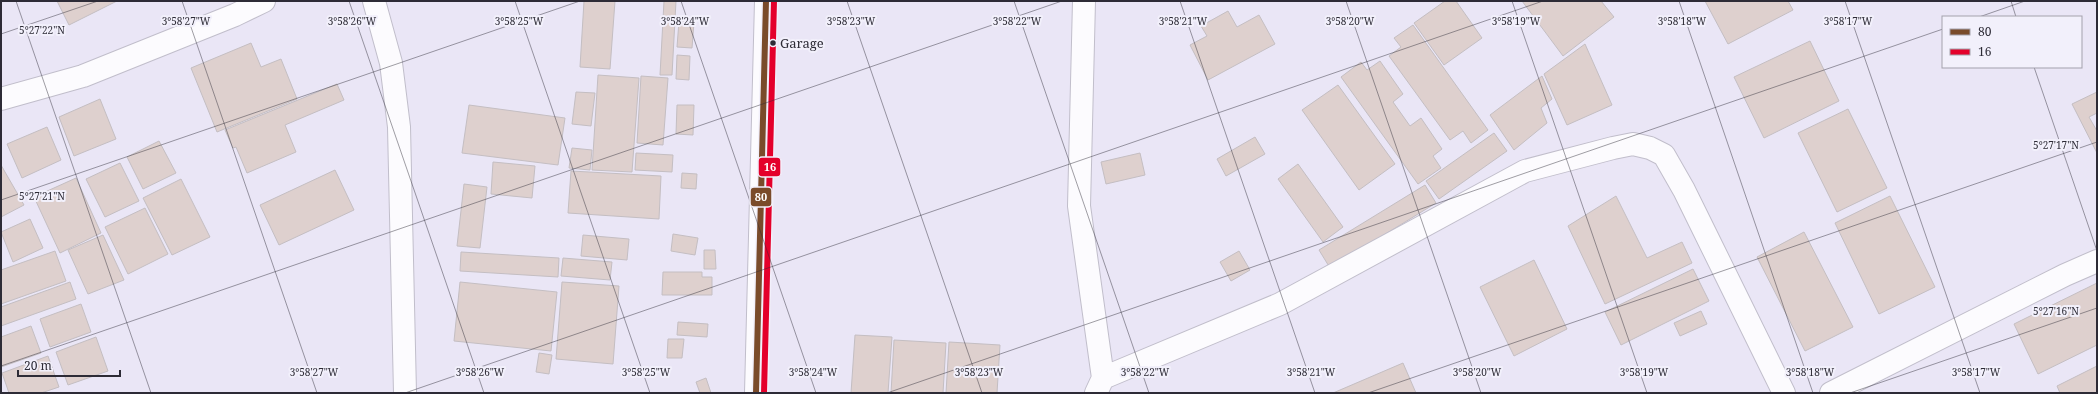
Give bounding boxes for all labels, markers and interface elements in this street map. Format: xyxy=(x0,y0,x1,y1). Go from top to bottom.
text: 3°58'27"W xyxy=(162,14,211,28)
text: 3°58'26"W xyxy=(328,14,377,28)
text: 3°58'25"W xyxy=(495,14,544,28)
text: 3°58'24"W xyxy=(661,14,710,28)
text: 3°58'23"W xyxy=(827,14,876,28)
text: 3°58'22"W xyxy=(993,14,1042,28)
text: 3°58'21"W xyxy=(1159,14,1208,28)
text: 3°58'20"W xyxy=(1326,14,1375,28)
text: 3°58'19"W xyxy=(1492,14,1541,28)
text: 3°58'18"W xyxy=(1658,14,1707,28)
text: 3°58'17"W xyxy=(1824,14,1873,28)
legend xyxy=(1942,16,2082,68)
text: 5°27'22"N xyxy=(19,23,65,37)
text: 80 xyxy=(1978,23,1992,40)
place label: Garage xyxy=(780,34,824,52)
marker: Garage xyxy=(768,38,778,48)
text: 16 xyxy=(1978,43,1992,60)
text: 5°27'17"N xyxy=(2033,138,2079,152)
line badge: 16 xyxy=(758,157,781,177)
text: 16 xyxy=(764,159,776,174)
line badge: 80 xyxy=(750,187,772,207)
text: 5°27'21"N xyxy=(19,189,65,203)
text: 80 xyxy=(755,189,767,204)
text: 5°27'16"N xyxy=(2033,304,2079,318)
scale bar xyxy=(18,352,120,378)
text: 20 m xyxy=(24,357,52,374)
text: 3°58'27"W xyxy=(290,365,339,379)
text: 3°58'26"W xyxy=(456,365,505,379)
text: 3°58'25"W xyxy=(622,365,671,379)
text: 3°58'24"W xyxy=(789,365,838,379)
text: 3°58'23"W xyxy=(955,365,1004,379)
text: 3°58'22"W xyxy=(1121,365,1170,379)
text: 3°58'21"W xyxy=(1287,365,1336,379)
text: 3°58'20"W xyxy=(1453,365,1502,379)
text: 3°58'19"W xyxy=(1620,365,1669,379)
text: 3°58'18"W xyxy=(1786,365,1835,379)
text: 3°58'17"W xyxy=(1952,365,2001,379)

